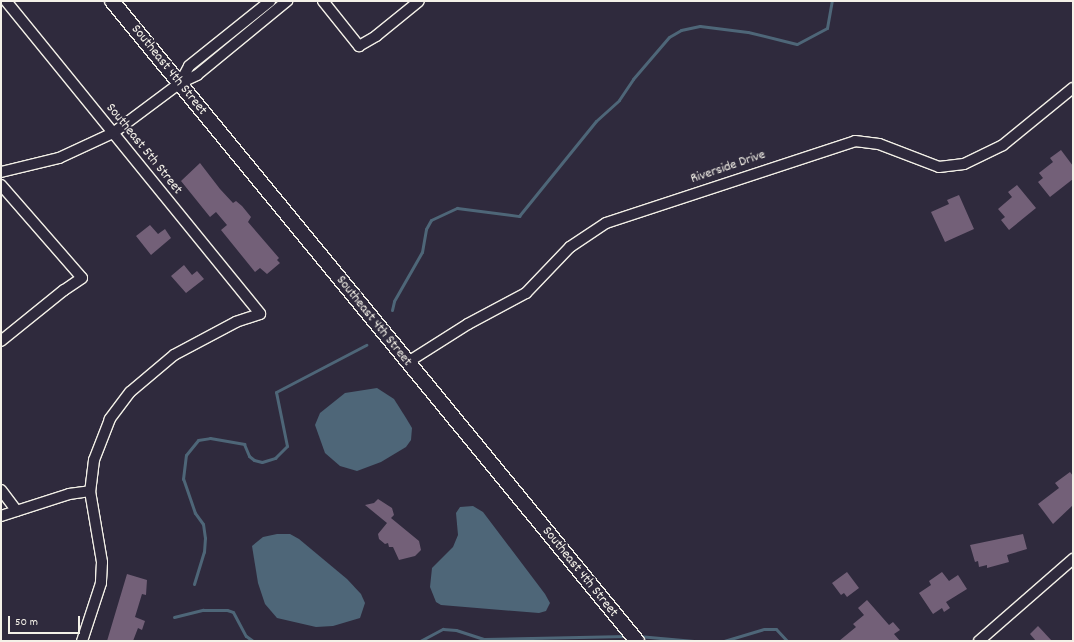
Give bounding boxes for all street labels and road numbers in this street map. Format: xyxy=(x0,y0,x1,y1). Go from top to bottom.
street label: Southeast 4th Street xyxy=(127,21,211,119)
street label: Southeast 5th Street xyxy=(102,100,186,198)
street label: Riverside Drive xyxy=(688,146,768,188)
street label: Southeast 4th Street xyxy=(332,272,416,370)
street label: Southeast 4th Street xyxy=(538,523,622,621)

